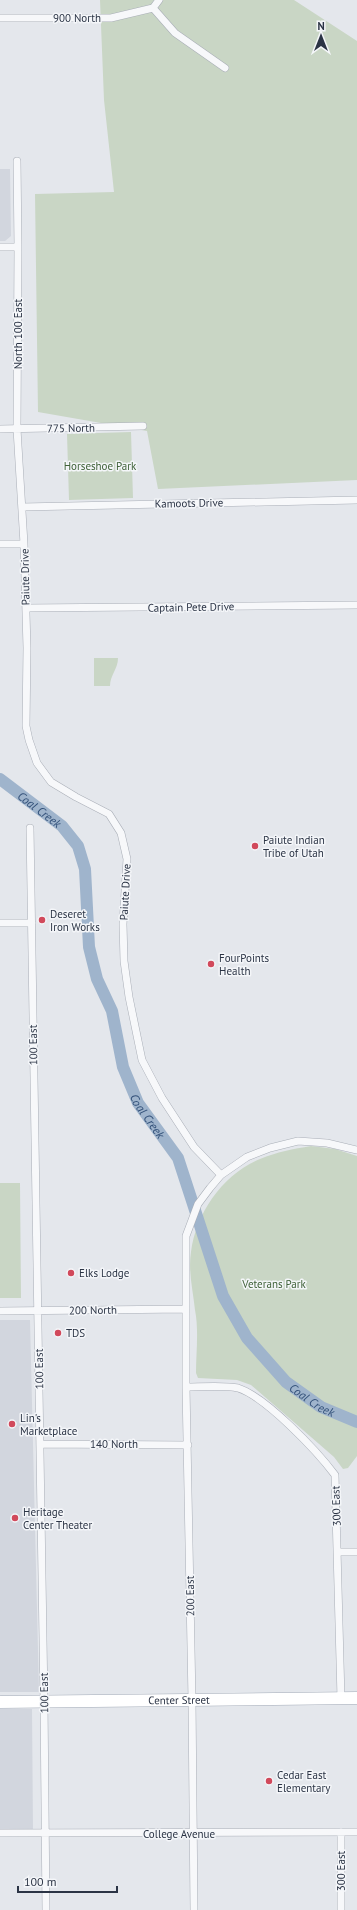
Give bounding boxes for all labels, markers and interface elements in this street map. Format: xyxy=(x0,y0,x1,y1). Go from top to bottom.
street label: 900 North xyxy=(53,11,101,25)
north arrow xyxy=(301,16,341,56)
text: N xyxy=(317,19,325,33)
street label: North 100 East xyxy=(11,298,25,369)
street label: 775 North xyxy=(47,421,95,435)
park label: Horseshoe Park xyxy=(64,459,137,473)
street label: Kamoots Drive xyxy=(155,495,224,511)
street label: Paiute Drive xyxy=(17,548,32,606)
street label: Captain Pete Drive xyxy=(148,599,235,615)
water label: Coal Creek xyxy=(15,788,65,831)
place label: Paiute Indian Tribe of Utah xyxy=(263,833,325,860)
marker: Paiute Indian Tribe of Utah xyxy=(250,841,260,851)
street label: Paiute Drive xyxy=(117,863,134,921)
place label: Deseret Iron Works xyxy=(50,907,100,934)
marker: Deseret Iron Works xyxy=(37,915,47,925)
place label: FourPoints Health xyxy=(219,951,270,978)
marker: FourPoints Health xyxy=(206,959,216,969)
street label: 100 East xyxy=(26,1024,40,1065)
water label: Coal Creek xyxy=(127,1091,169,1142)
place label: Elks Lodge xyxy=(79,1266,130,1280)
marker: Elks Lodge xyxy=(66,1268,76,1278)
park label: Veterans Park xyxy=(241,1277,306,1291)
street label: 200 North xyxy=(69,1303,117,1317)
place label: TDS xyxy=(66,1326,85,1340)
marker: TDS xyxy=(53,1328,63,1338)
street label: 100 East xyxy=(32,1348,46,1389)
water label: Coal Creek xyxy=(287,1380,338,1420)
place label: Lin's Marketplace xyxy=(20,1411,78,1438)
marker: Lin's Marketplace xyxy=(7,1419,17,1429)
street label: 140 North xyxy=(90,1437,138,1451)
street label: 300 East xyxy=(328,1485,344,1527)
place label: Heritage Center Theater xyxy=(23,1505,92,1532)
marker: Heritage Center Theater xyxy=(10,1513,20,1523)
street label: 200 East xyxy=(183,1575,197,1616)
street label: 100 East xyxy=(37,1672,51,1713)
street label: Center Street xyxy=(148,1693,210,1707)
place label: Cedar East Elementary xyxy=(277,1768,331,1795)
marker: Cedar East Elementary xyxy=(264,1776,274,1786)
street label: College Avenue xyxy=(143,1827,215,1841)
street label: 300 East xyxy=(334,1850,348,1891)
scale bar xyxy=(18,1868,117,1894)
text: 100 m xyxy=(24,1874,57,1889)

